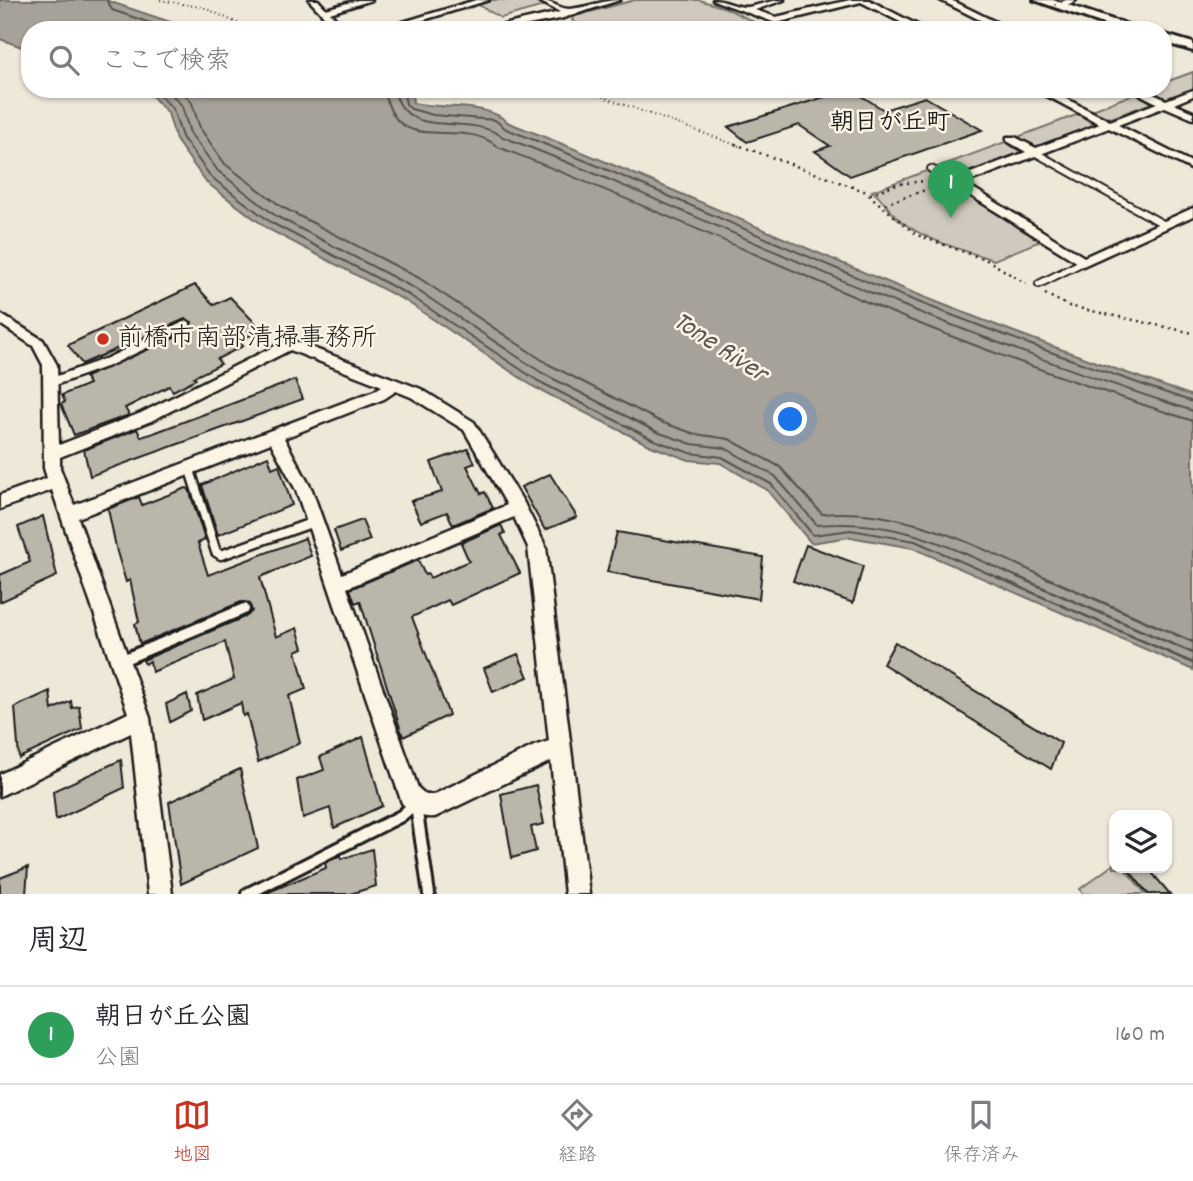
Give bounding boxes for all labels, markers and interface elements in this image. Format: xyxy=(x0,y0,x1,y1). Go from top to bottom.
search box xyxy=(21,21,1172,98)
icon: search xyxy=(45,41,83,79)
text: ここで検索 xyxy=(101,44,231,81)
district label: 朝日が丘町 xyxy=(830,107,950,141)
pin: 1 xyxy=(928,160,974,218)
water label: Tone River xyxy=(664,303,777,397)
place label: 前橋市南部清掃事務所 xyxy=(117,321,377,358)
marker: 前橋市南部清掃事務所 xyxy=(95,331,111,347)
your location xyxy=(773,402,807,436)
map controls xyxy=(1109,810,1172,873)
button: layers xyxy=(1109,810,1172,873)
text: 周辺 xyxy=(28,922,88,965)
text: 朝日が丘公園 xyxy=(95,1000,251,1037)
text: 1 xyxy=(48,1019,54,1052)
text: 160 m xyxy=(1115,1019,1165,1052)
text: 公園 xyxy=(95,1043,141,1076)
tab: 地図 xyxy=(173,1096,212,1170)
tab: 経路 xyxy=(558,1096,597,1170)
tab: 保存済み xyxy=(943,1096,1020,1170)

